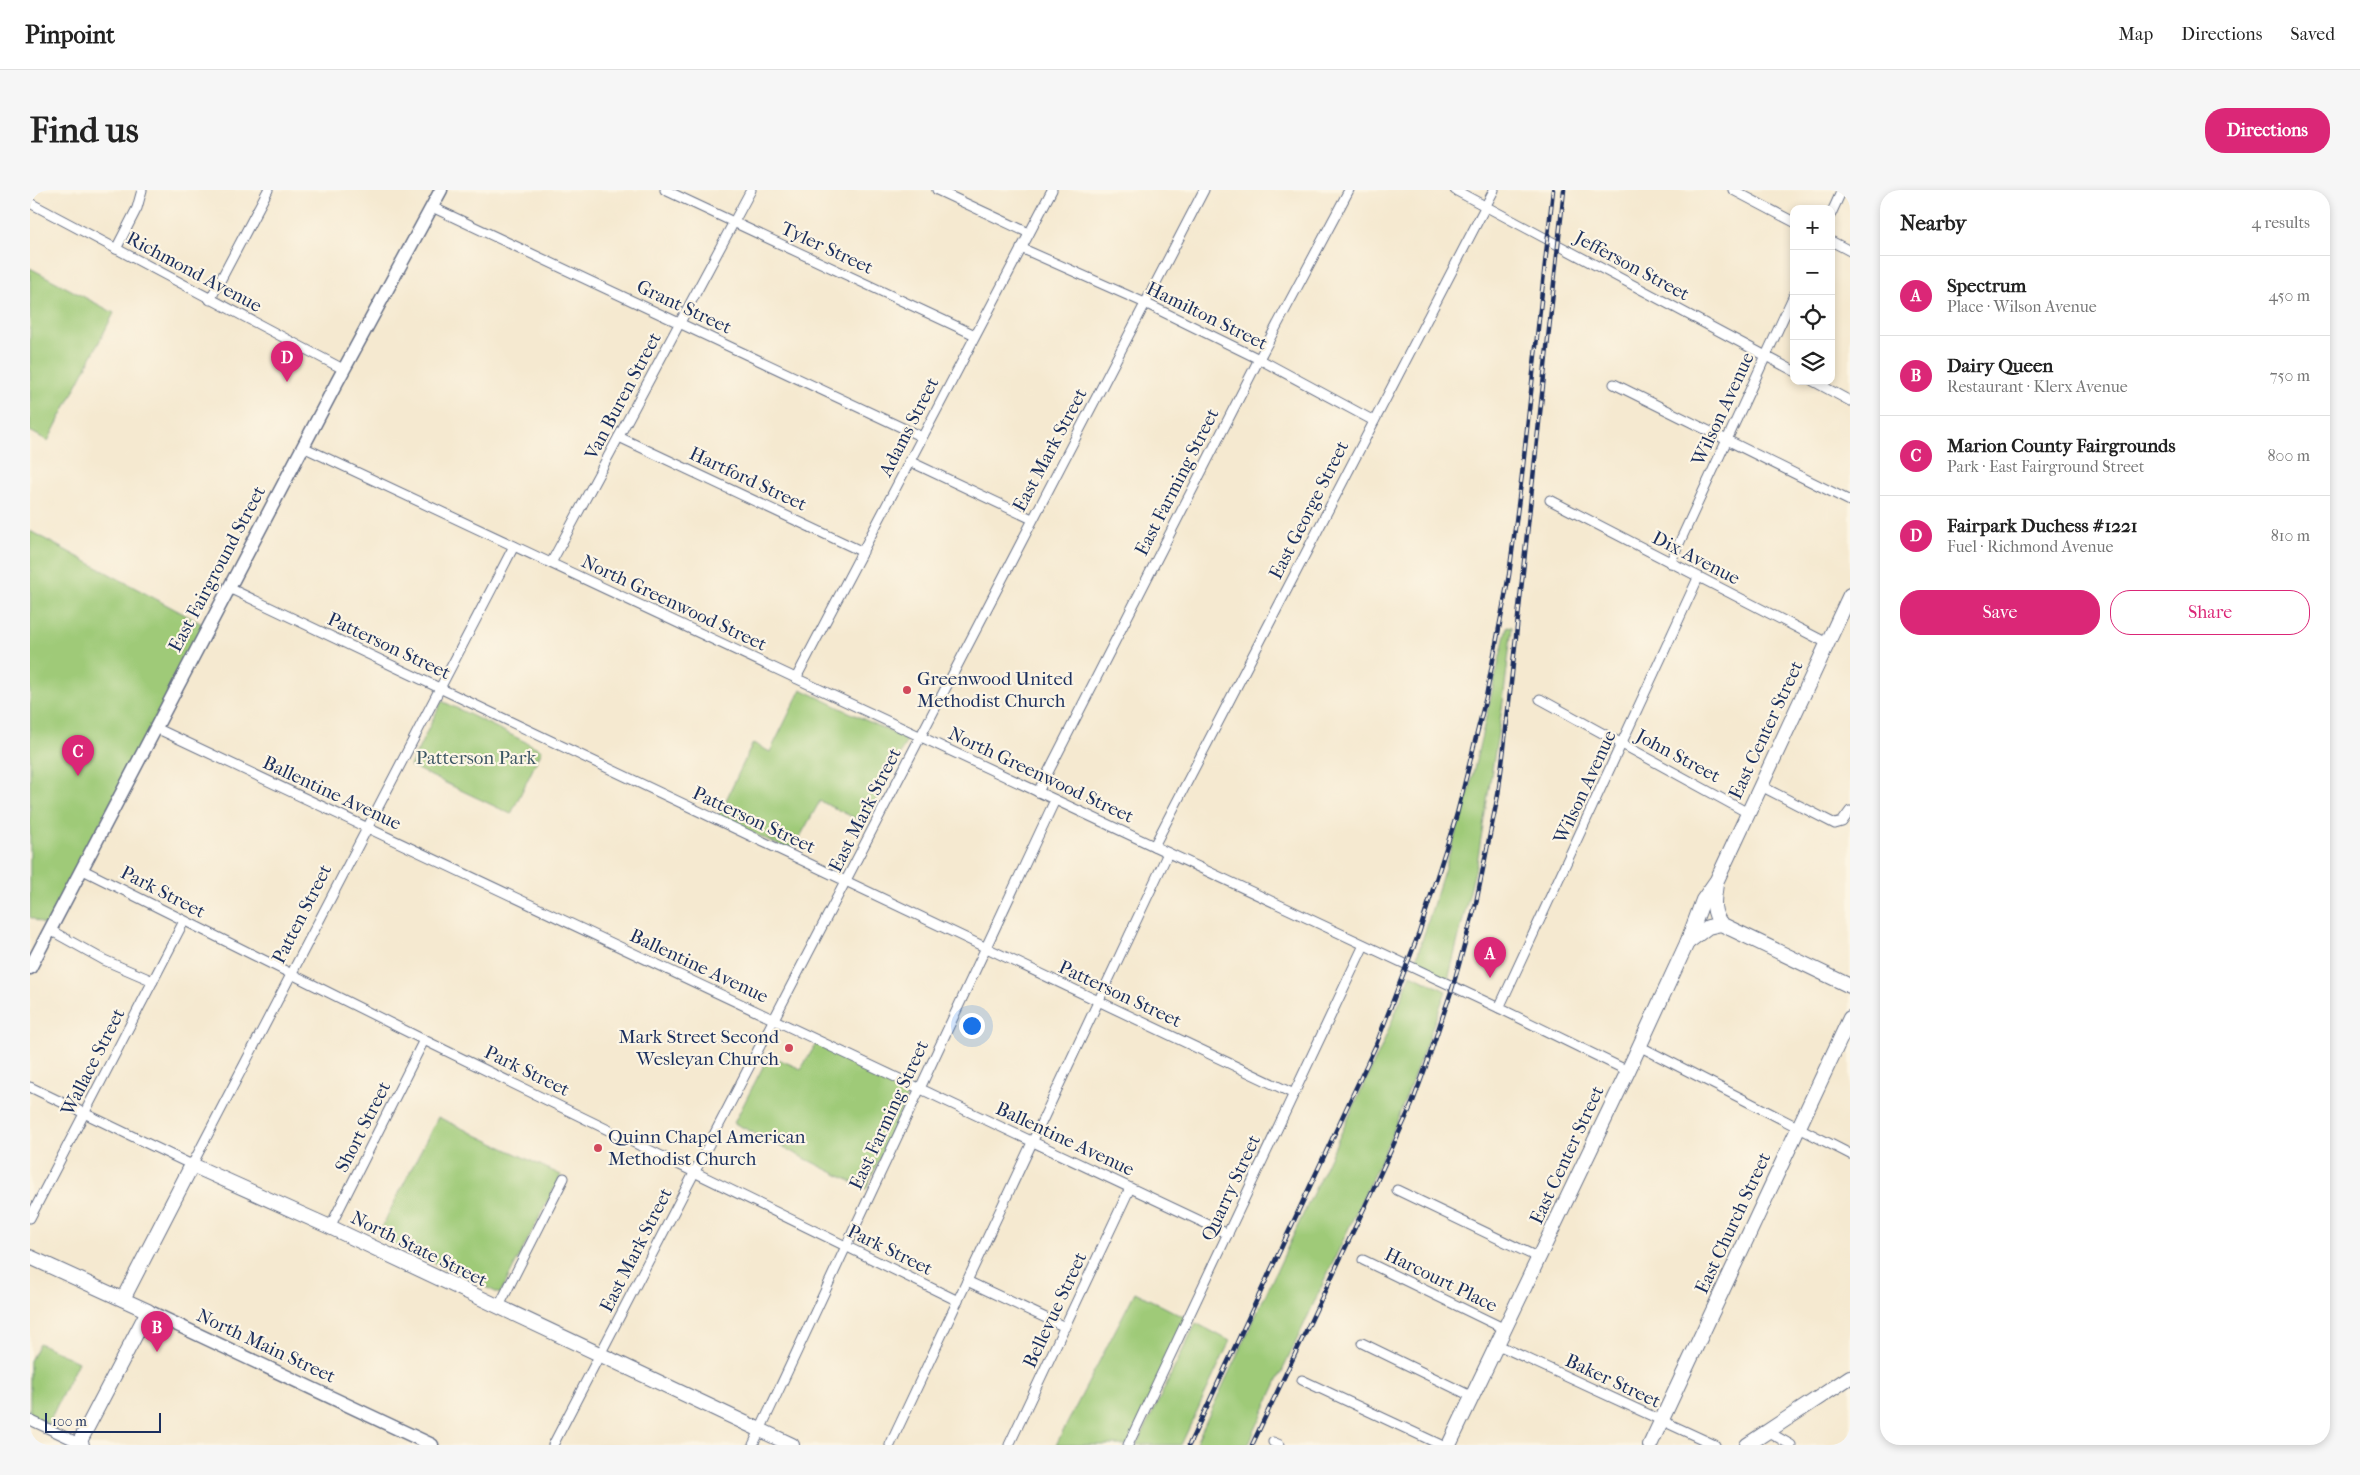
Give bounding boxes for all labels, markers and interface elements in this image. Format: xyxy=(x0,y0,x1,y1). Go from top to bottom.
text: Pinpoint xyxy=(25,21,115,49)
text: Map xyxy=(2119,24,2153,45)
text: Directions xyxy=(2181,24,2262,45)
text: Saved xyxy=(2290,24,2335,45)
button: Directions xyxy=(2205,108,2330,153)
text: Find us xyxy=(30,110,139,151)
map controls xyxy=(1790,205,1835,385)
button: + xyxy=(1790,205,1835,250)
text: Nearby xyxy=(1900,211,1966,235)
text: 4 results xyxy=(2252,213,2310,232)
street label: Tyler Street xyxy=(777,217,877,279)
street label: Jefferson Street xyxy=(1569,226,1693,306)
street label: Richmond Avenue xyxy=(123,227,265,317)
button: − xyxy=(1790,250,1835,295)
street label: Grant Street xyxy=(633,275,735,339)
text: Spectrum xyxy=(1947,275,2026,297)
street label: Hamilton Street xyxy=(1143,277,1271,355)
text: A xyxy=(1911,286,1921,305)
text: 450 m xyxy=(2269,286,2310,305)
button: locate xyxy=(1790,295,1835,340)
text: Place · Wilson Avenue xyxy=(1947,297,2097,316)
street label: Van Buren Street xyxy=(580,328,666,464)
button: layers xyxy=(1790,340,1835,385)
pin: D xyxy=(271,341,303,382)
street label: Wilson Avenue xyxy=(1687,349,1759,470)
text: Dairy Queen xyxy=(1947,355,2053,377)
text: B xyxy=(1911,366,1921,385)
text: 750 m xyxy=(2270,366,2310,385)
street label: Adams Street xyxy=(874,373,944,481)
text: Restaurant · Klerx Avenue xyxy=(1947,377,2128,396)
street label: East Mark Street xyxy=(1008,384,1092,515)
street label: East Farming Street xyxy=(1130,405,1224,559)
text: Marion County Fairgrounds xyxy=(1947,435,2175,457)
street label: East George Street xyxy=(1265,437,1353,583)
street label: Hartford Street xyxy=(686,442,810,516)
text: C xyxy=(1911,446,1921,465)
text: 800 m xyxy=(2268,446,2310,465)
text: Park · East Fairground Street xyxy=(1947,457,2144,476)
street label: East Fairground Street xyxy=(164,482,270,656)
text: Fairpark Duchess #1221 xyxy=(1947,515,2138,537)
text: D xyxy=(1910,526,1922,545)
text: 810 m xyxy=(2271,526,2310,545)
street label: Dix Avenue xyxy=(1648,527,1744,589)
text: Fuel · Richmond Avenue xyxy=(1947,537,2113,556)
street label: North Greenwood Street xyxy=(578,550,770,656)
button: Save xyxy=(1900,590,2100,635)
button: Share xyxy=(2110,590,2310,635)
street label: Patterson Street xyxy=(324,608,454,684)
street label: East Center Street xyxy=(1724,657,1808,803)
place label: Greenwood United Methodist Church xyxy=(917,668,1074,712)
marker: Greenwood United Methodist Church xyxy=(901,684,913,696)
street label: North Greenwood Street xyxy=(945,722,1137,828)
street label: John Street xyxy=(1630,724,1724,787)
street label: Wilson Avenue xyxy=(1549,727,1621,848)
pin: C xyxy=(62,735,94,776)
street label: East Mark Street xyxy=(824,744,906,876)
park label: Patterson Park xyxy=(416,747,536,769)
street label: Ballentine Avenue xyxy=(259,751,405,835)
street label: Patterson Street xyxy=(689,782,819,858)
street label: Park Street xyxy=(117,861,209,923)
street label: Patten Street xyxy=(268,861,336,967)
street label: Ballentine Avenue xyxy=(626,924,772,1008)
pin: A xyxy=(1474,937,1506,978)
street label: Patterson Street xyxy=(1055,956,1185,1032)
street label: Wallace Street xyxy=(56,1004,130,1120)
your location xyxy=(959,1013,985,1039)
place label: Mark Street Second Wesleyan Church xyxy=(618,1026,780,1070)
street label: East Farming Street xyxy=(845,1037,933,1193)
street label: Park Street xyxy=(481,1041,573,1101)
marker: Mark Street Second Wesleyan Church xyxy=(783,1042,795,1054)
street label: Short Street xyxy=(331,1078,395,1176)
street label: East Center Street xyxy=(1525,1082,1609,1228)
street label: Ballentine Avenue xyxy=(992,1097,1138,1181)
place label: Quinn Chapel American Methodist Church xyxy=(608,1126,806,1170)
street label: Quarry Street xyxy=(1197,1131,1265,1245)
marker: Quinn Chapel American Methodist Church xyxy=(592,1142,604,1154)
street label: East Church Street xyxy=(1691,1149,1775,1297)
street label: East Mark Street xyxy=(595,1184,677,1316)
street label: North State Street xyxy=(347,1206,491,1292)
street label: Park Street xyxy=(844,1220,936,1280)
street label: Harcourt Place xyxy=(1381,1243,1501,1317)
street label: Bellevue Street xyxy=(1019,1248,1091,1371)
street label: North Main Street xyxy=(193,1304,339,1388)
pin: B xyxy=(141,1311,173,1352)
street label: Baker Street xyxy=(1562,1349,1664,1413)
scale bar xyxy=(45,1410,161,1433)
text: 100 m xyxy=(52,1413,87,1430)

